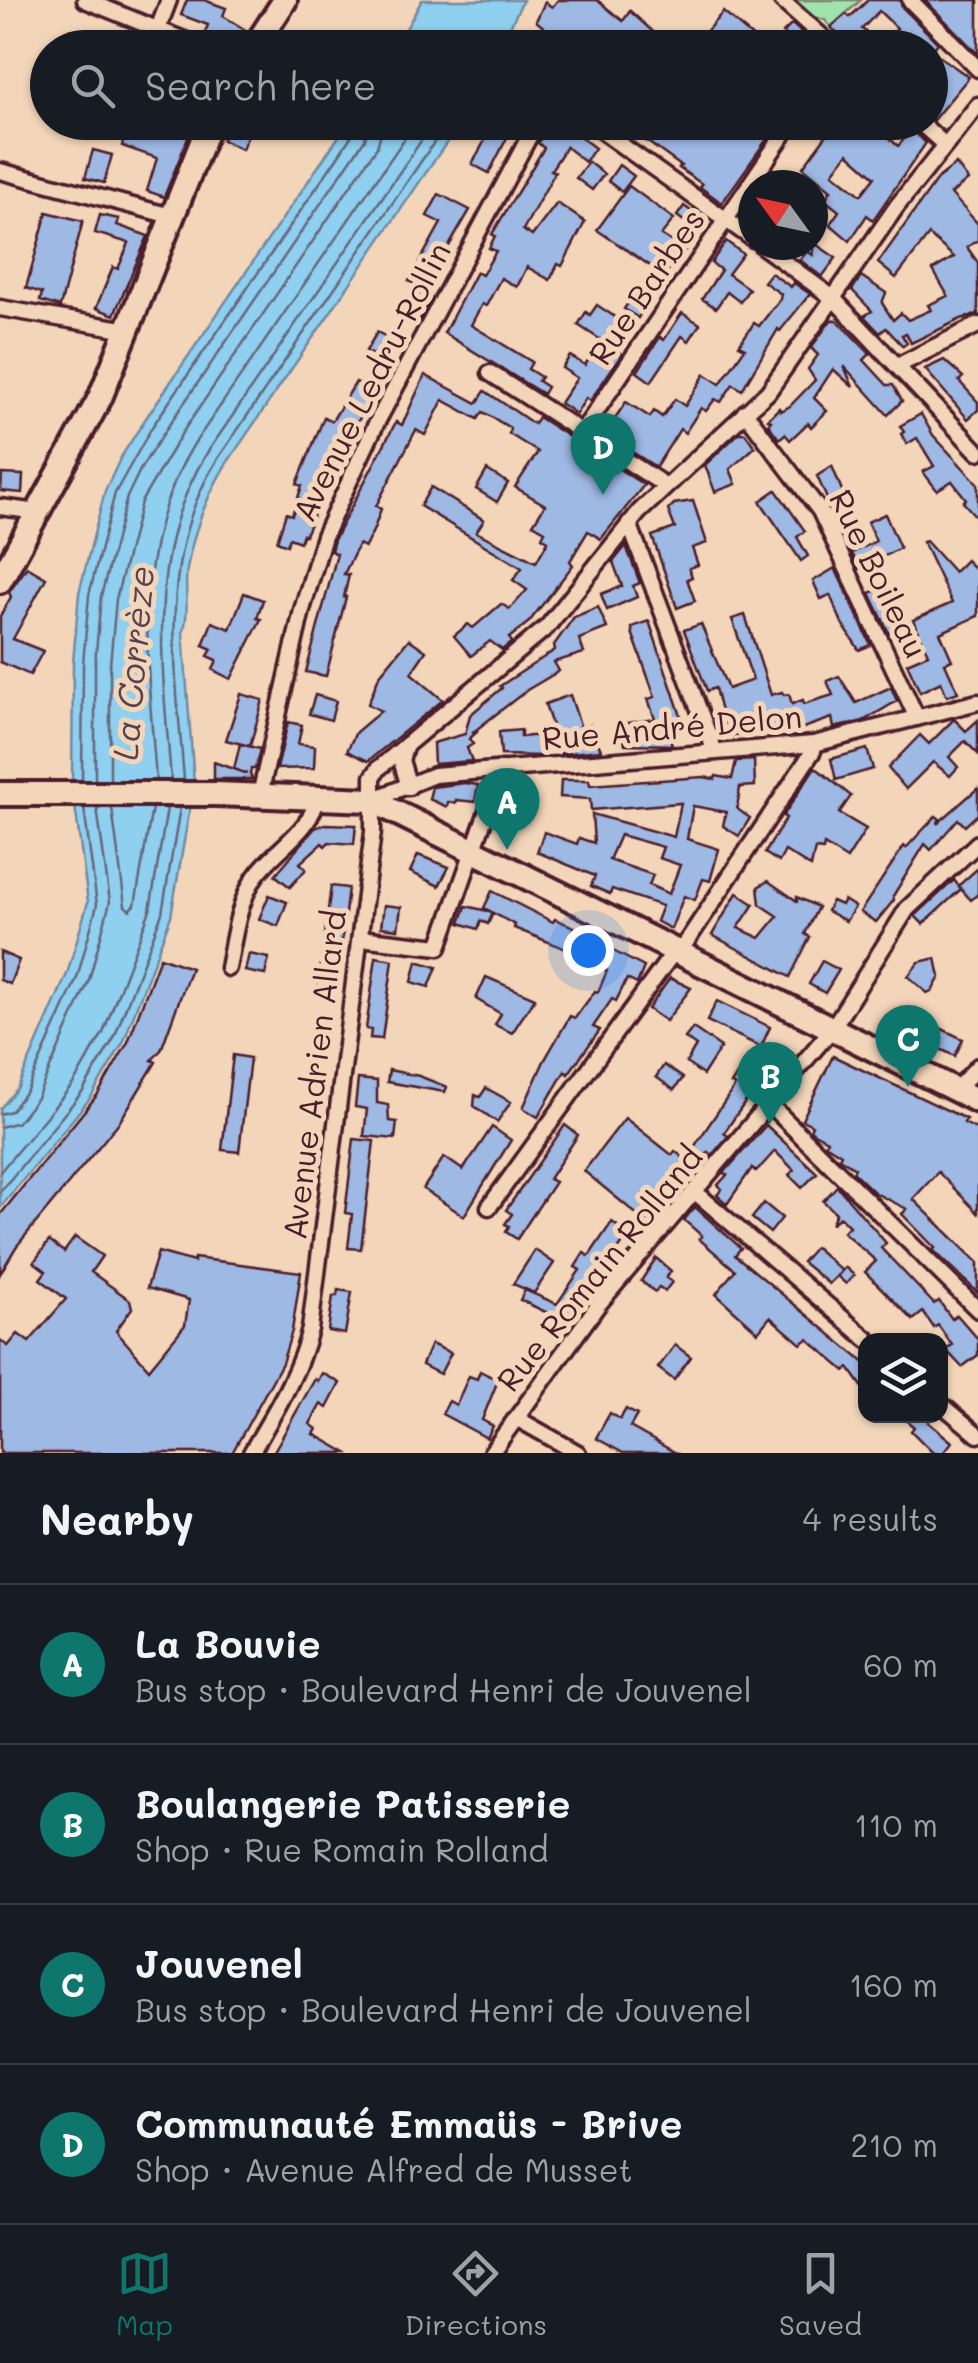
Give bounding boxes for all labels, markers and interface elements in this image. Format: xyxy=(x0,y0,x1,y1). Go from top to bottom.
search box xyxy=(30,30,948,140)
icon: search xyxy=(65,58,120,113)
text: Search here xyxy=(145,60,376,110)
north arrow xyxy=(738,170,828,260)
street label: Rue Barbes xyxy=(578,200,713,372)
street label: Avenue Ledru-Rollin xyxy=(282,234,459,528)
pin: D xyxy=(570,412,636,495)
street label: Rue Boileau xyxy=(821,482,939,664)
water label: La Corrèze xyxy=(101,564,163,762)
street label: Rue André Delon xyxy=(540,694,804,758)
pin: A xyxy=(474,768,540,850)
street label: Avenue Adrien Allard xyxy=(272,908,354,1242)
your location xyxy=(563,925,614,976)
pin: C xyxy=(876,1004,940,1087)
pin: B xyxy=(738,1042,802,1124)
street label: Rue Romain Rolland xyxy=(486,1136,711,1399)
map controls xyxy=(858,1333,948,1423)
button: layers xyxy=(858,1333,948,1423)
text: Nearby xyxy=(40,1491,194,1546)
text: 4 results xyxy=(802,1497,938,1539)
text: La Bouvie xyxy=(135,1618,321,1668)
text: A xyxy=(61,1643,84,1685)
text: 60 m xyxy=(863,1643,938,1685)
text: Bus stop · Boulevard Henri de Jouvenel xyxy=(135,1668,752,1710)
text: Boulangerie Patisserie xyxy=(135,1778,570,1828)
text: B xyxy=(62,1803,83,1845)
text: 110 m xyxy=(854,1803,938,1845)
text: Shop · Rue Romain Rolland xyxy=(135,1828,548,1870)
text: Jouvenel xyxy=(135,1938,303,1988)
text: C xyxy=(61,1963,84,2005)
text: 160 m xyxy=(849,1963,938,2005)
text: Bus stop · Boulevard Henri de Jouvenel xyxy=(135,1988,752,2030)
text: Communauté Emmaüs - Brive xyxy=(135,2098,682,2148)
text: D xyxy=(61,2123,84,2165)
text: 210 m xyxy=(850,2123,938,2165)
text: Shop · Avenue Alfred de Musset xyxy=(135,2148,633,2190)
tab: Map xyxy=(116,2246,173,2342)
tab: Directions xyxy=(405,2246,547,2342)
tab: Saved xyxy=(779,2246,862,2342)

